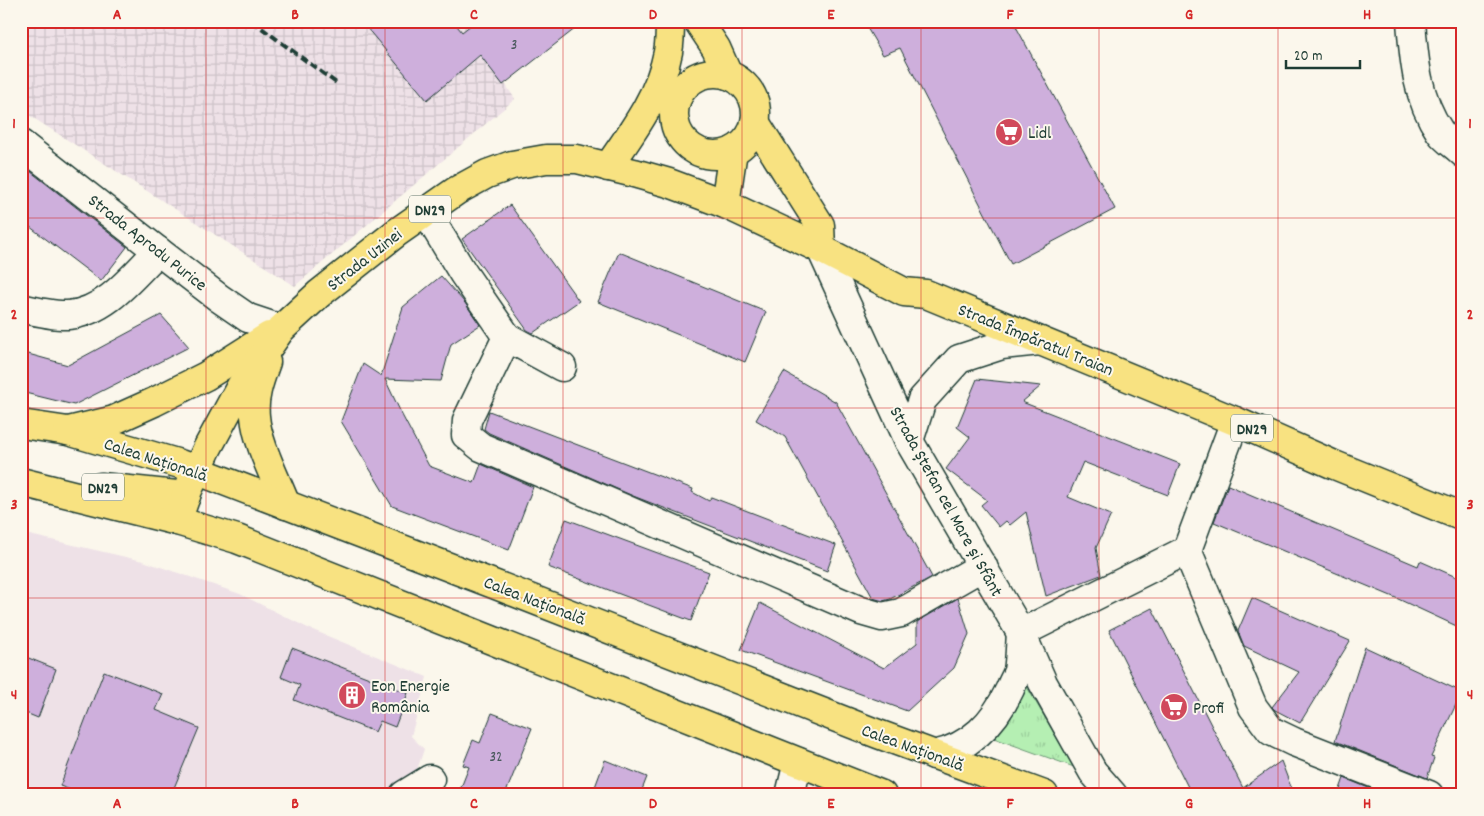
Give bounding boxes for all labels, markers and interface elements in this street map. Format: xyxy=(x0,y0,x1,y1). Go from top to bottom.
text: A xyxy=(113,4,122,27)
text: B xyxy=(291,4,299,27)
text: C xyxy=(470,4,478,27)
text: D xyxy=(649,4,658,27)
text: E xyxy=(827,4,835,27)
text: F xyxy=(1006,4,1014,27)
text: G xyxy=(1185,4,1193,27)
text: H xyxy=(1363,4,1371,27)
house number: 3 xyxy=(511,35,517,57)
scale bar xyxy=(1286,38,1360,70)
text: 20 m xyxy=(1294,46,1322,68)
text: 1 xyxy=(12,113,16,136)
text: 1 xyxy=(1468,113,1472,136)
supermarket icon: Lidl xyxy=(994,117,1024,147)
place label: Lidl xyxy=(1028,122,1052,147)
street label: Strada Aprodu Purice xyxy=(82,190,211,298)
road number: DN29 xyxy=(409,195,451,222)
street label: Strada Uzinei xyxy=(323,224,408,298)
street label: Strada Împăratul Traian xyxy=(954,299,1117,384)
text: 2 xyxy=(11,304,18,327)
text: 2 xyxy=(1467,304,1474,327)
street label: Strada Ștefan cel Mare și Sfânt xyxy=(882,402,1008,602)
road number: DN29 xyxy=(1231,414,1273,442)
street label: Calea Națională xyxy=(100,433,210,490)
road number: DN29 xyxy=(82,474,124,501)
text: 3 xyxy=(10,494,18,517)
text: 3 xyxy=(1466,494,1474,517)
street label: Calea Națională xyxy=(479,571,589,633)
place label: Eon Energie România xyxy=(371,675,450,721)
building icon: Eon Energie România xyxy=(337,680,367,710)
text: 4 xyxy=(11,684,17,707)
text: 4 xyxy=(1467,684,1473,707)
supermarket icon: Profi xyxy=(1159,692,1189,722)
place label: Profi xyxy=(1193,697,1224,722)
street label: Calea Națională xyxy=(857,719,967,779)
house number: 32 xyxy=(489,747,503,769)
text: A xyxy=(113,793,122,816)
text: B xyxy=(291,793,299,816)
text: C xyxy=(470,793,478,816)
text: D xyxy=(649,793,658,816)
text: E xyxy=(827,793,835,816)
text: F xyxy=(1006,793,1014,816)
text: G xyxy=(1185,793,1193,816)
text: H xyxy=(1363,793,1371,816)

